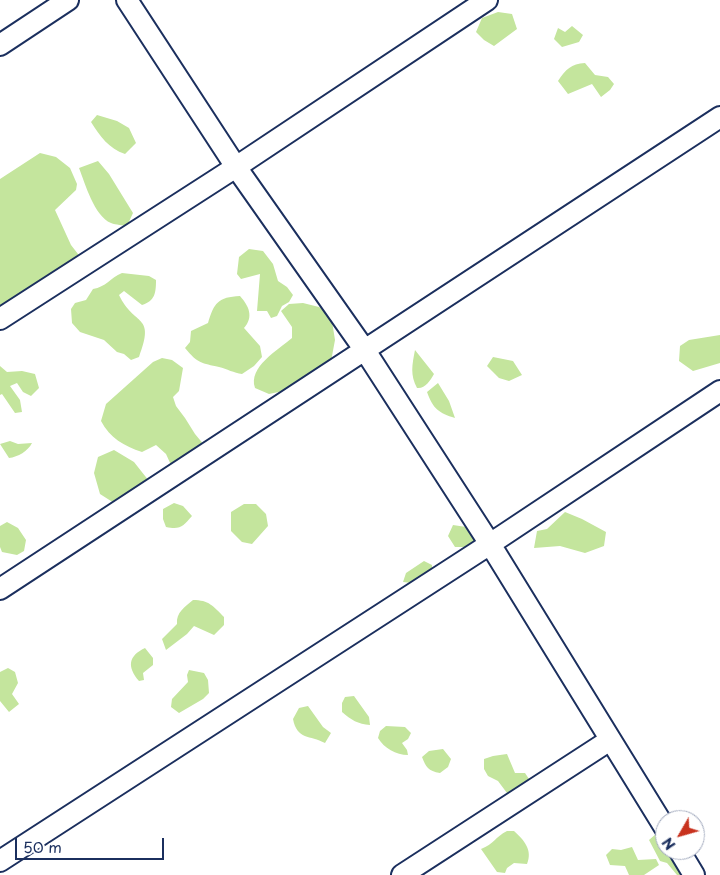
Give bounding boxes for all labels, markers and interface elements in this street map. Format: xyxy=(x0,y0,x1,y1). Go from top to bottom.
north arrow xyxy=(655,810,705,860)
scale bar xyxy=(18,828,166,860)
text: N xyxy=(657,833,680,855)
text: 50 m xyxy=(23,835,62,858)

